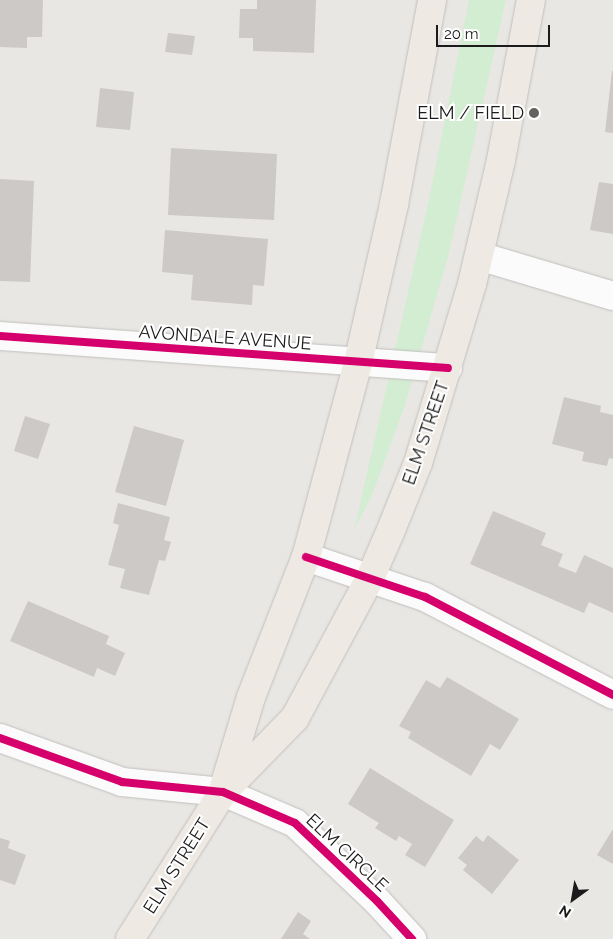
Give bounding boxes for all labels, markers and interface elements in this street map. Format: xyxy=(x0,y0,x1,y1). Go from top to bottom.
scale bar xyxy=(438,15,552,47)
text: 20 m xyxy=(444,25,479,43)
place label: ELM / FIELD xyxy=(417,102,524,124)
marker: ELM / FIELD xyxy=(528,107,540,119)
street label: AVONDALE AVENUE xyxy=(138,321,312,355)
street label: ELM STREET xyxy=(398,378,454,488)
street label: ELM CIRCLE xyxy=(302,810,392,896)
street label: ELM STREET xyxy=(139,814,215,918)
north arrow xyxy=(548,874,598,924)
text: N xyxy=(556,902,574,921)

